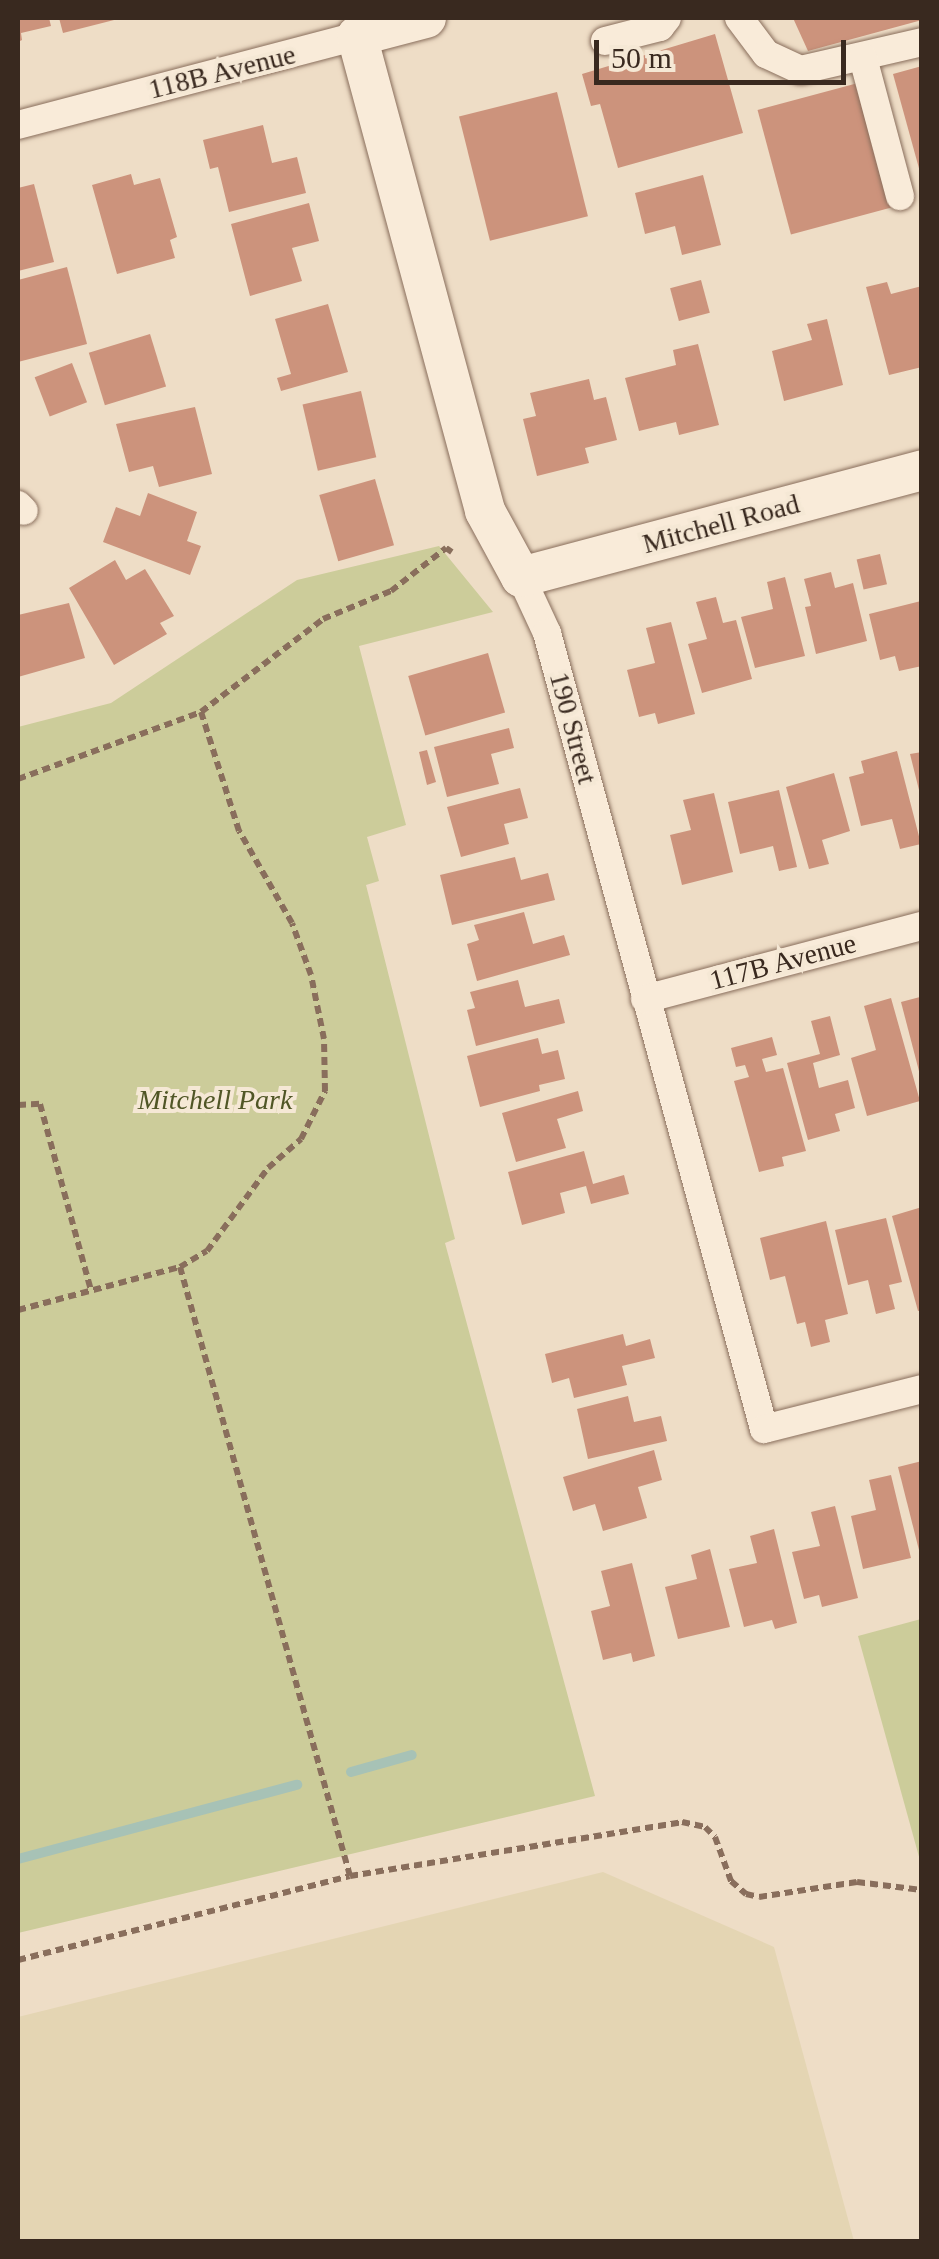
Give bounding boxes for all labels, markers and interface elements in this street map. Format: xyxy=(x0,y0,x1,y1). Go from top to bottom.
scale bar xyxy=(599,20,852,82)
street label: 118B Avenue xyxy=(144,37,300,107)
text: 50 m xyxy=(611,41,672,74)
street label: Mitchell Road xyxy=(639,487,803,561)
street label: 190 Street xyxy=(542,668,604,788)
street label: 117B Avenue xyxy=(705,926,861,998)
park label: Mitchell Park xyxy=(138,1083,292,1117)

